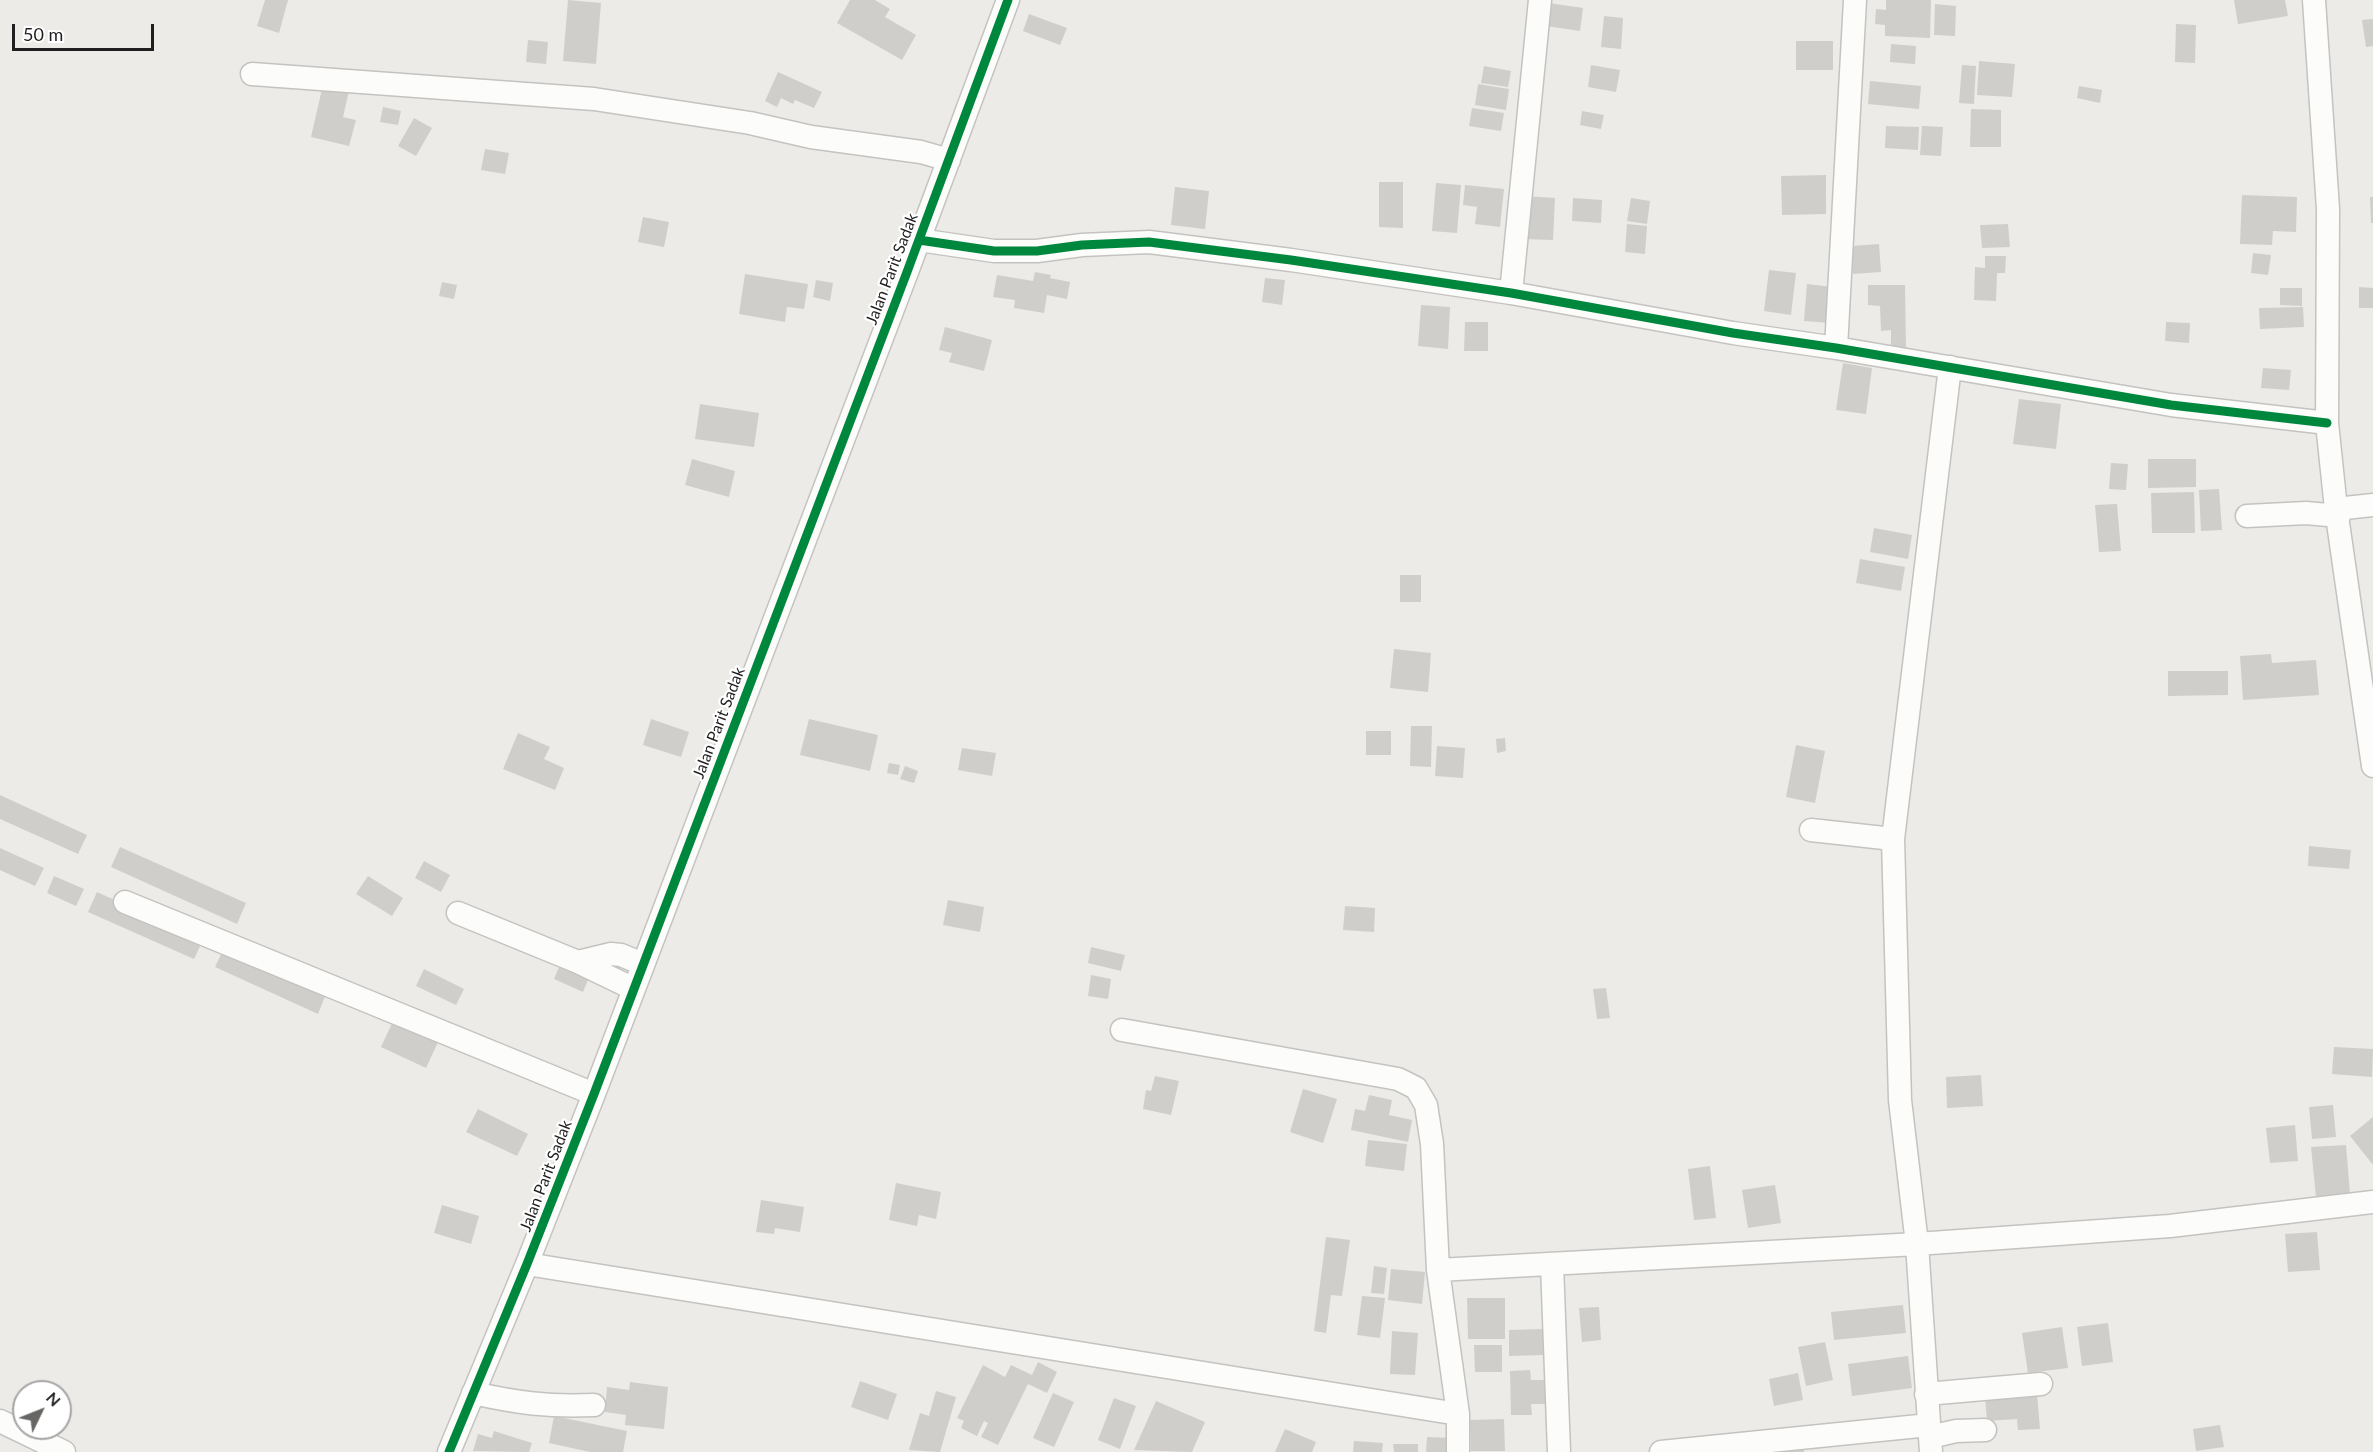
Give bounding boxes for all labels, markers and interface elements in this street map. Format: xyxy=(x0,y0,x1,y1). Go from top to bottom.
scale bar xyxy=(15,12,158,50)
text: 50 m xyxy=(23,23,63,45)
street label: Jalan Parit Sadak xyxy=(862,211,922,327)
street label: Jalan Parit Sadak xyxy=(689,665,749,781)
street label: Jalan Parit Sadak xyxy=(516,1118,576,1234)
north arrow xyxy=(12,1380,72,1440)
text: N xyxy=(43,1388,65,1410)

